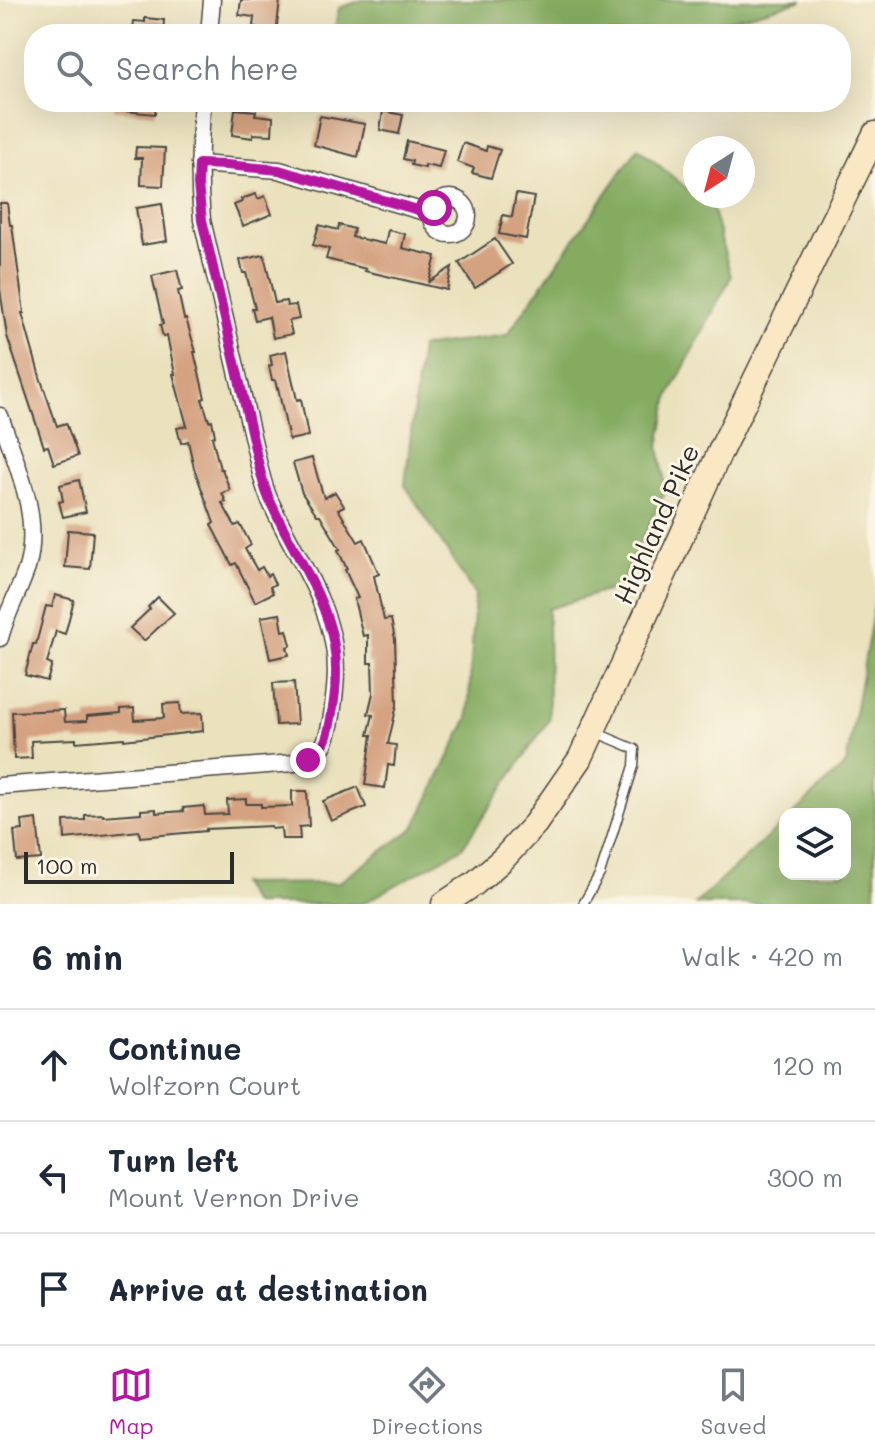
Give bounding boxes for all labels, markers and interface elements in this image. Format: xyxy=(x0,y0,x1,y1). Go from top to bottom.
search box xyxy=(24,24,851,112)
icon: search xyxy=(52,46,96,90)
text: Search here xyxy=(116,48,299,88)
north arrow xyxy=(683,136,755,208)
route start xyxy=(416,190,452,226)
street label: Highland Pike xyxy=(606,439,706,609)
route end xyxy=(290,742,326,778)
map controls xyxy=(779,808,851,880)
button: layers xyxy=(779,808,851,880)
scale bar xyxy=(24,848,234,884)
text: 100 m xyxy=(36,851,98,880)
text: 6 min xyxy=(32,934,123,979)
text: Walk · 420 m xyxy=(681,939,843,973)
text: Continue xyxy=(108,1028,241,1068)
icon: ahead xyxy=(32,1043,76,1087)
text: 120 m xyxy=(772,1048,843,1082)
text: Wolfzorn Court xyxy=(108,1068,301,1102)
text: Turn left xyxy=(108,1140,239,1180)
icon: left xyxy=(32,1155,76,1199)
text: 300 m xyxy=(767,1160,843,1194)
text: Mount Vernon Drive xyxy=(108,1180,360,1214)
icon: arrive xyxy=(32,1267,76,1311)
text: Arrive at destination xyxy=(108,1269,428,1309)
tab: Map xyxy=(109,1363,154,1440)
tab: Directions xyxy=(371,1363,483,1440)
tab: Saved xyxy=(701,1363,766,1440)

